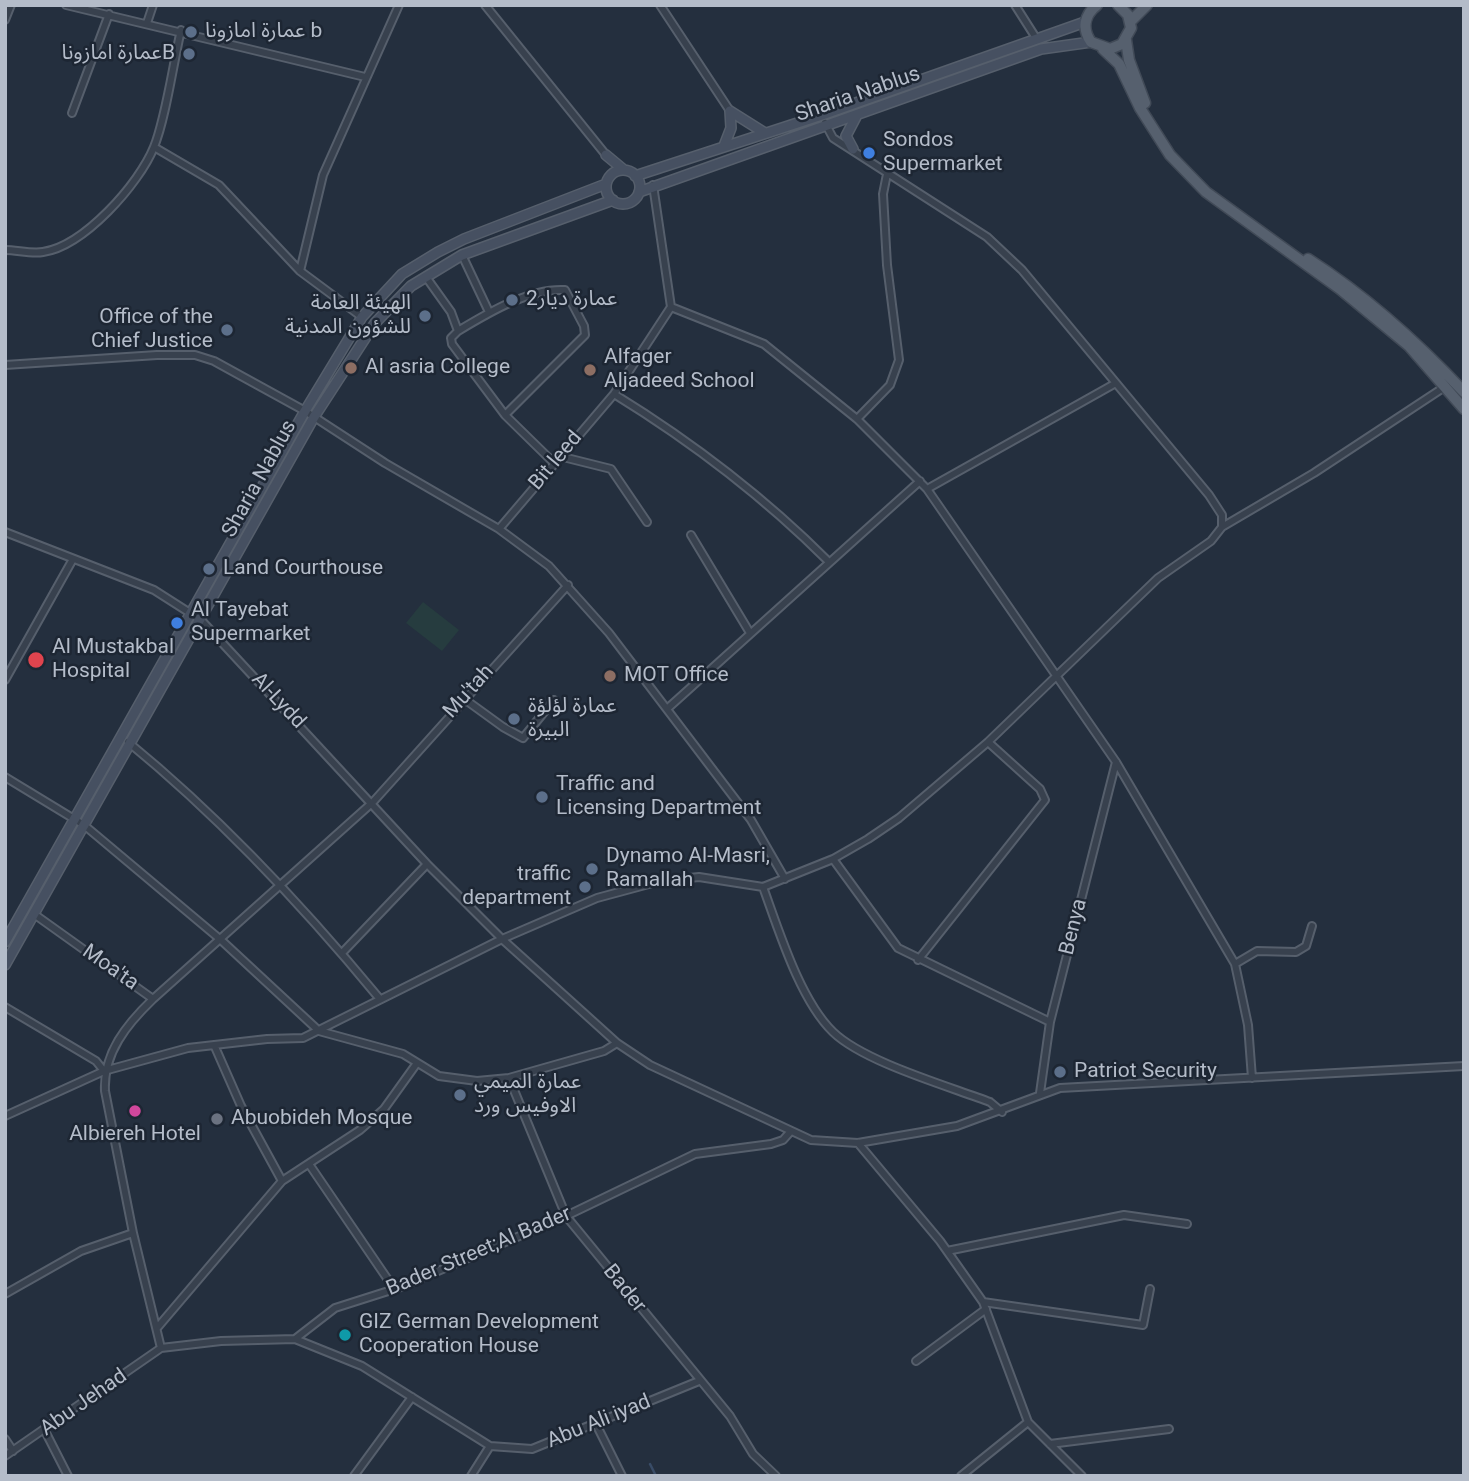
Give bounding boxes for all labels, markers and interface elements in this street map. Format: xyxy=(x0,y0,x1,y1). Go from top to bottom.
place label: عمارة امازونا b xyxy=(205,19,322,45)
marker: عمارة امازونا b xyxy=(183,24,199,40)
place label: عمارة امازوناB xyxy=(62,41,175,67)
marker: عمارة امازوناB xyxy=(181,46,197,62)
street label: Sharia Nablus xyxy=(792,62,924,128)
place label: Sondos Supermarket xyxy=(883,128,1002,178)
marker: Sondos Supermarket xyxy=(861,145,877,161)
place label: عمارة ديار2 xyxy=(526,287,617,313)
place label: الهيئة العامة للشؤون المدنية xyxy=(285,291,411,341)
marker: عمارة ديار2 xyxy=(504,292,520,308)
place label: Office of the Chief Justice xyxy=(91,305,213,355)
marker: الهيئة العامة للشؤون المدنية xyxy=(417,308,433,324)
marker: Office of the Chief Justice xyxy=(219,322,235,338)
place label: Alfager Aljadeed School xyxy=(604,345,755,395)
place label: Al asria College xyxy=(365,355,510,381)
marker: Al asria College xyxy=(343,360,359,376)
marker: Alfager Aljadeed School xyxy=(582,362,598,378)
street label: Sharia Nablus xyxy=(217,416,303,542)
street label: Bit leed xyxy=(524,426,588,496)
place label: Land Courthouse xyxy=(223,556,383,582)
marker: Land Courthouse xyxy=(201,561,217,577)
place label: Al Tayebat Supermarket xyxy=(191,598,310,648)
marker: Al Tayebat Supermarket xyxy=(169,615,185,631)
place label: Al Mustakbal Hospital xyxy=(52,635,174,685)
marker: Al Mustakbal Hospital xyxy=(26,650,46,670)
street label: Mu'tah xyxy=(438,660,500,724)
place label: MOT Office xyxy=(624,663,729,689)
street label: Al-Lydd xyxy=(246,668,310,734)
marker: MOT Office xyxy=(602,668,618,684)
place label: عمارة لؤلؤة البيرة xyxy=(528,694,617,744)
marker: عمارة لؤلؤة البيرة xyxy=(506,711,522,727)
place label: Traffic and Licensing Department xyxy=(556,772,761,822)
marker: Traffic and Licensing Department xyxy=(534,789,550,805)
place label: Dynamo Al-Masri, Ramallah xyxy=(606,844,770,894)
marker: Dynamo Al-Masri, Ramallah xyxy=(584,861,600,877)
place label: traffic department xyxy=(462,862,571,912)
marker: traffic department xyxy=(577,879,593,895)
street label: Benya xyxy=(1055,896,1093,958)
street label: Moa'ta xyxy=(77,940,143,996)
place label: Patriot Security xyxy=(1074,1059,1217,1085)
marker: Patriot Security xyxy=(1052,1064,1068,1080)
place label: عمارة الميمي الاوفيس ورد xyxy=(474,1070,581,1120)
marker: عمارة الميمي الاوفيس ورد xyxy=(452,1087,468,1103)
marker: Albiereh Hotel xyxy=(127,1103,143,1119)
place label: Abuobideh Mosque xyxy=(231,1106,412,1132)
marker: Abuobideh Mosque xyxy=(209,1111,225,1127)
place label: Albiereh Hotel xyxy=(69,1122,201,1148)
street label: Bader Street;Al Bader xyxy=(383,1202,575,1302)
street label: Bader xyxy=(597,1260,651,1318)
place label: GIZ German Development Cooperation House xyxy=(359,1310,599,1360)
marker: GIZ German Development Cooperation House xyxy=(337,1327,353,1343)
street label: Abu Jehad xyxy=(36,1364,132,1442)
street label: Abu Ali iyad xyxy=(543,1390,655,1454)

